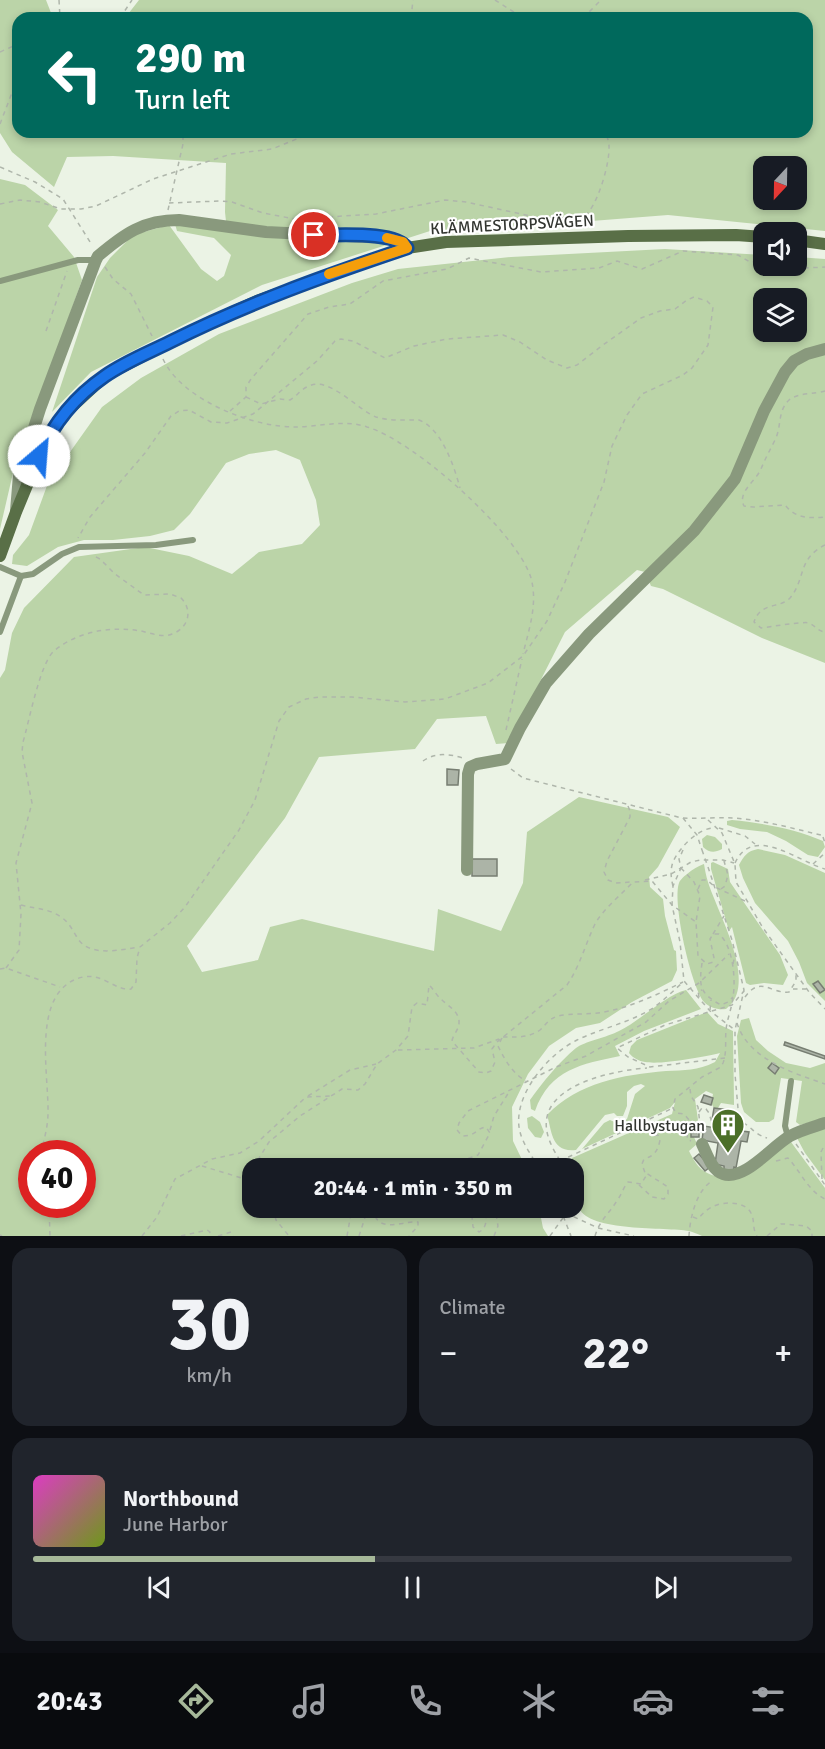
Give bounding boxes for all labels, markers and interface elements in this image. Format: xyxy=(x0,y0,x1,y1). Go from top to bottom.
text: 290 m xyxy=(135,33,246,84)
icon: left xyxy=(36,36,114,114)
text: Turn left xyxy=(135,84,230,117)
north arrow xyxy=(753,156,807,210)
map controls xyxy=(753,156,807,342)
pin xyxy=(288,209,339,260)
street label: KLÄMMESTORPSVÄGEN xyxy=(430,211,594,239)
icon: arrive xyxy=(297,218,330,251)
button: sound xyxy=(753,222,807,276)
button: layers xyxy=(753,288,807,342)
position arrow xyxy=(7,424,71,488)
building icon: Hallbystugan xyxy=(710,1107,746,1154)
place label: Hallbystugan xyxy=(614,1116,705,1136)
speed limit sign: 40 xyxy=(18,1140,96,1218)
text: 20:44 · 1 min · 350 m xyxy=(313,1174,513,1201)
text: 30 xyxy=(167,1276,251,1372)
text: Climate xyxy=(440,1295,505,1320)
text: 22° xyxy=(582,1326,649,1381)
text: − xyxy=(440,1333,457,1374)
text: + xyxy=(774,1333,792,1374)
text: km/h xyxy=(187,1363,232,1388)
text: Northbound xyxy=(123,1485,239,1512)
text: June Harbor xyxy=(123,1512,228,1537)
icon: previous xyxy=(143,1571,176,1604)
icon: pause xyxy=(396,1571,429,1604)
icon: next xyxy=(649,1571,682,1604)
icon: directions xyxy=(175,1680,217,1722)
icon: music xyxy=(289,1680,331,1722)
icon: phone xyxy=(404,1680,446,1722)
icon: climate xyxy=(518,1680,560,1722)
icon: car xyxy=(632,1680,674,1722)
icon: filters xyxy=(747,1680,789,1722)
text: 20:43 xyxy=(36,1685,102,1718)

